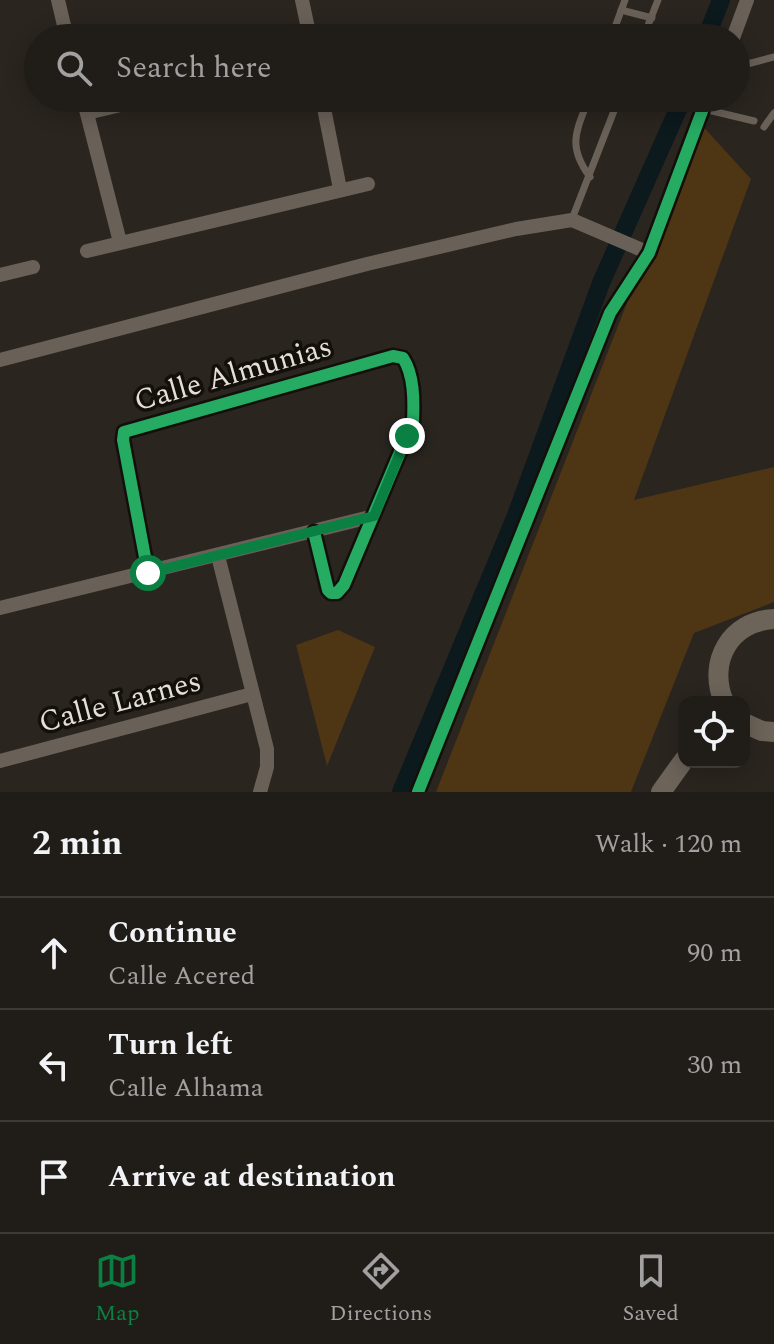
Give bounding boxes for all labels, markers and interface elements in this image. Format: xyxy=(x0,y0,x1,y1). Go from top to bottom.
search box xyxy=(24,24,750,112)
text: Search here xyxy=(116,45,272,91)
icon: search xyxy=(52,46,96,90)
street label: Calle Almunias xyxy=(129,324,337,424)
route end xyxy=(389,418,425,454)
route start xyxy=(130,555,166,591)
street label: Calle Larnes xyxy=(34,658,206,746)
map controls xyxy=(678,696,750,768)
button: locate xyxy=(678,696,750,768)
text: 2 min xyxy=(32,818,122,870)
text: Walk · 120 m xyxy=(595,824,742,864)
text: Continue xyxy=(108,910,237,956)
icon: ahead xyxy=(32,931,76,975)
text: 90 m xyxy=(687,933,742,973)
text: Calle Acered xyxy=(108,956,255,996)
text: Turn left xyxy=(108,1022,233,1068)
icon: left xyxy=(32,1043,76,1087)
text: 30 m xyxy=(687,1045,742,1085)
text: Calle Alhama xyxy=(108,1068,263,1108)
text: Arrive at destination xyxy=(108,1154,395,1200)
icon: arrive xyxy=(32,1155,76,1199)
tab: Map xyxy=(95,1249,139,1330)
tab: Directions xyxy=(330,1249,432,1330)
tab: Saved xyxy=(622,1249,679,1330)

